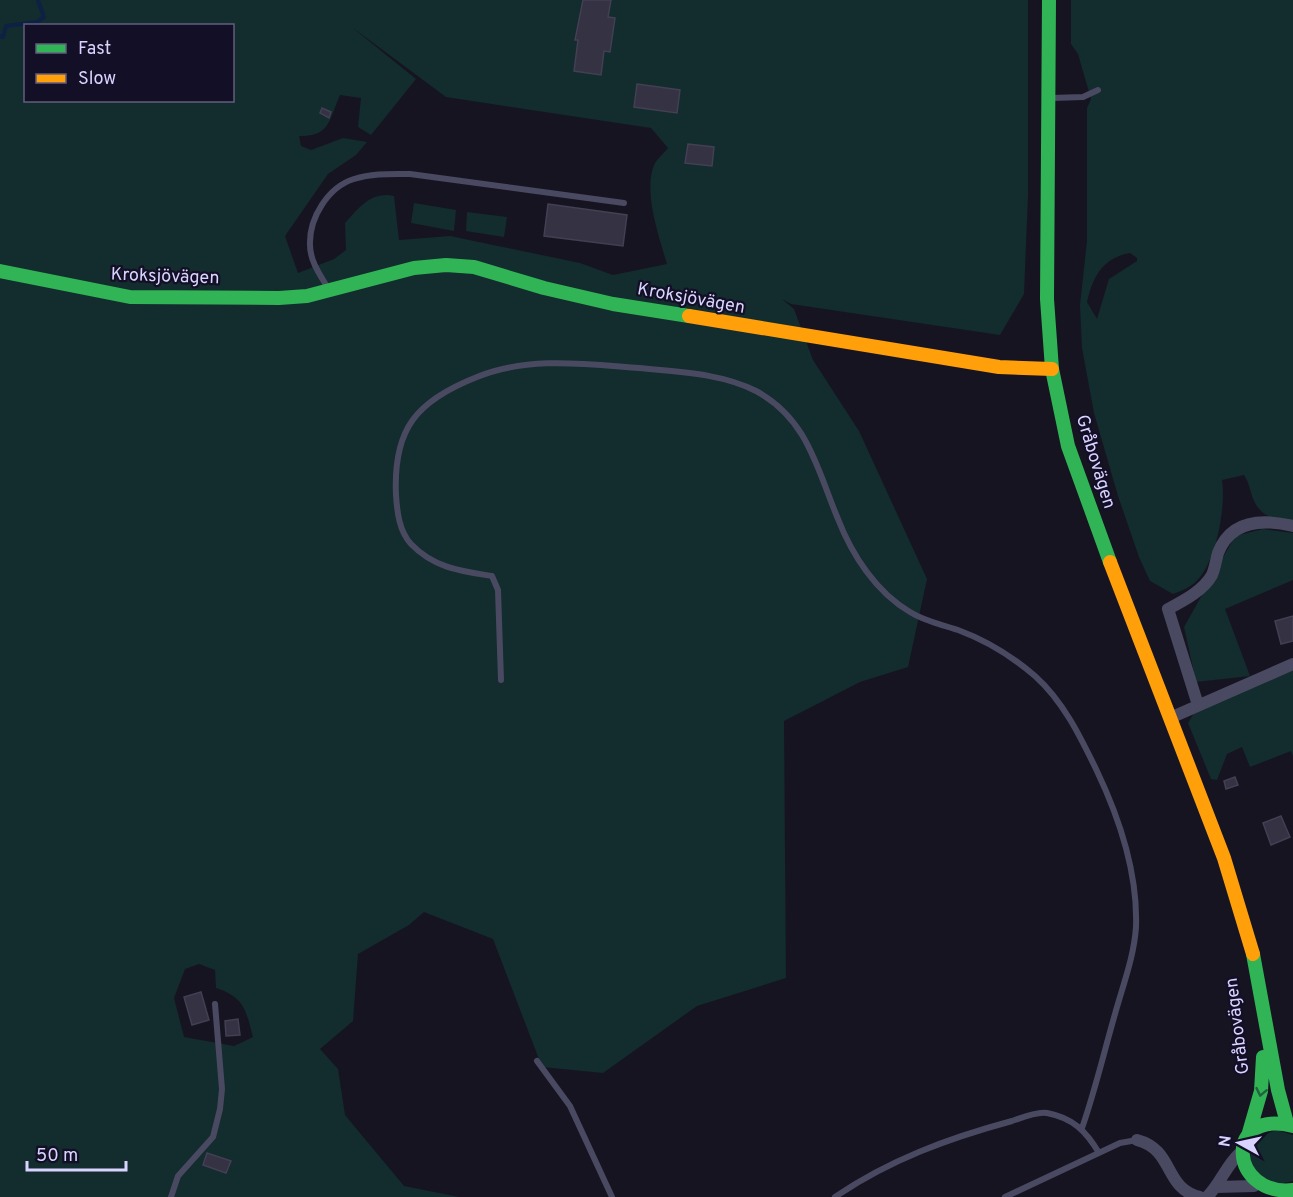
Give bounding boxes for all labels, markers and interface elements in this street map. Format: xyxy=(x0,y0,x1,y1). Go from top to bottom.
legend xyxy=(24,24,234,102)
text: Fast xyxy=(78,38,111,61)
text: Slow xyxy=(78,68,116,91)
street label: Kroksjövägen xyxy=(110,264,220,290)
street label: Kroksjövägen xyxy=(635,278,747,320)
street label: Gråbovägen xyxy=(1070,412,1120,512)
street label: Gråbovägen xyxy=(1221,976,1255,1076)
one-way arrow xyxy=(1255,1087,1268,1097)
north arrow xyxy=(1209,1113,1269,1173)
scale bar xyxy=(27,1134,126,1172)
text: N xyxy=(1215,1134,1237,1148)
text: 50 m xyxy=(36,1145,78,1168)

